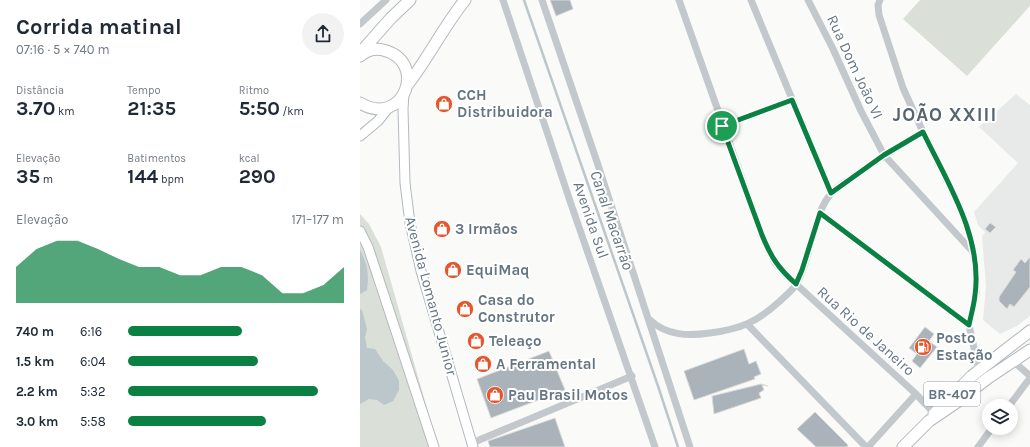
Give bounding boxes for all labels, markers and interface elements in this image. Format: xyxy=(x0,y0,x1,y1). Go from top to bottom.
street label: Rua Dom João VI xyxy=(823,12,887,122)
button: share xyxy=(302,13,344,55)
text: Corrida matinal xyxy=(16,14,182,40)
text: 07:16 · 5 × 740 m xyxy=(16,42,110,57)
text: Distância xyxy=(16,84,64,97)
text: Tempo xyxy=(127,84,160,97)
text: Ritmo xyxy=(239,84,269,97)
place label: CCH Distribuidora xyxy=(457,86,553,121)
shop icon: CCH Distribuidora xyxy=(434,94,454,114)
text: 3.70 xyxy=(16,97,55,120)
text: 21:35 xyxy=(127,97,176,120)
text: 5:50 xyxy=(239,97,280,120)
district label: JOÃO XXIII xyxy=(893,103,997,126)
text: km xyxy=(55,105,74,118)
text: /km xyxy=(280,105,304,118)
pin xyxy=(705,109,739,143)
icon: arrive xyxy=(711,115,733,137)
text: Elevação xyxy=(16,152,60,165)
text: Batimentos xyxy=(127,152,186,165)
text: kcal xyxy=(239,152,260,165)
text: 35 xyxy=(16,165,40,188)
text: 144 xyxy=(127,165,158,188)
text: 290 xyxy=(239,165,276,188)
water label: Canal Macarrão xyxy=(586,168,638,272)
text: m xyxy=(40,173,53,186)
text: bpm xyxy=(158,173,184,186)
street label: Avenida Sul xyxy=(569,179,613,261)
text: Elevação xyxy=(16,212,68,227)
text: 171–177 m xyxy=(291,212,344,227)
street label: Avenida Lomanto Junior xyxy=(401,214,461,378)
shop icon: 3 Irmãos xyxy=(432,219,452,239)
place label: 3 Irmãos xyxy=(455,220,518,238)
shop icon: EquiMaq xyxy=(443,260,463,280)
place label: EquiMaq xyxy=(466,261,529,279)
street label: Rua Rio de Janeiro xyxy=(814,283,918,379)
place label: Casa do Construtor xyxy=(478,291,555,326)
shop icon: Casa do Construtor xyxy=(455,299,475,319)
text: 740 m xyxy=(16,324,54,339)
text: 6:16 xyxy=(80,324,102,339)
place label: Posto Estação xyxy=(936,329,993,364)
shop icon: Teleaço xyxy=(466,331,486,351)
place label: Teleaço xyxy=(489,332,541,350)
fuel station icon: Posto Estação xyxy=(913,337,933,357)
text: 1.5 km xyxy=(16,354,54,369)
text: 6:04 xyxy=(80,354,105,369)
shop icon: A Ferramental xyxy=(473,354,493,374)
place label: A Ferramental xyxy=(496,355,596,373)
road number: BR-407 xyxy=(924,382,980,406)
text: 2.2 km xyxy=(16,384,58,399)
text: 5:32 xyxy=(80,384,106,399)
shop icon: Pau Brasil Motos xyxy=(485,385,505,405)
place label: Pau Brasil Motos xyxy=(508,386,628,404)
map controls xyxy=(982,399,1018,435)
button: layers xyxy=(982,399,1018,435)
text: 3.0 km xyxy=(16,414,58,429)
text: 5:58 xyxy=(80,414,106,429)

